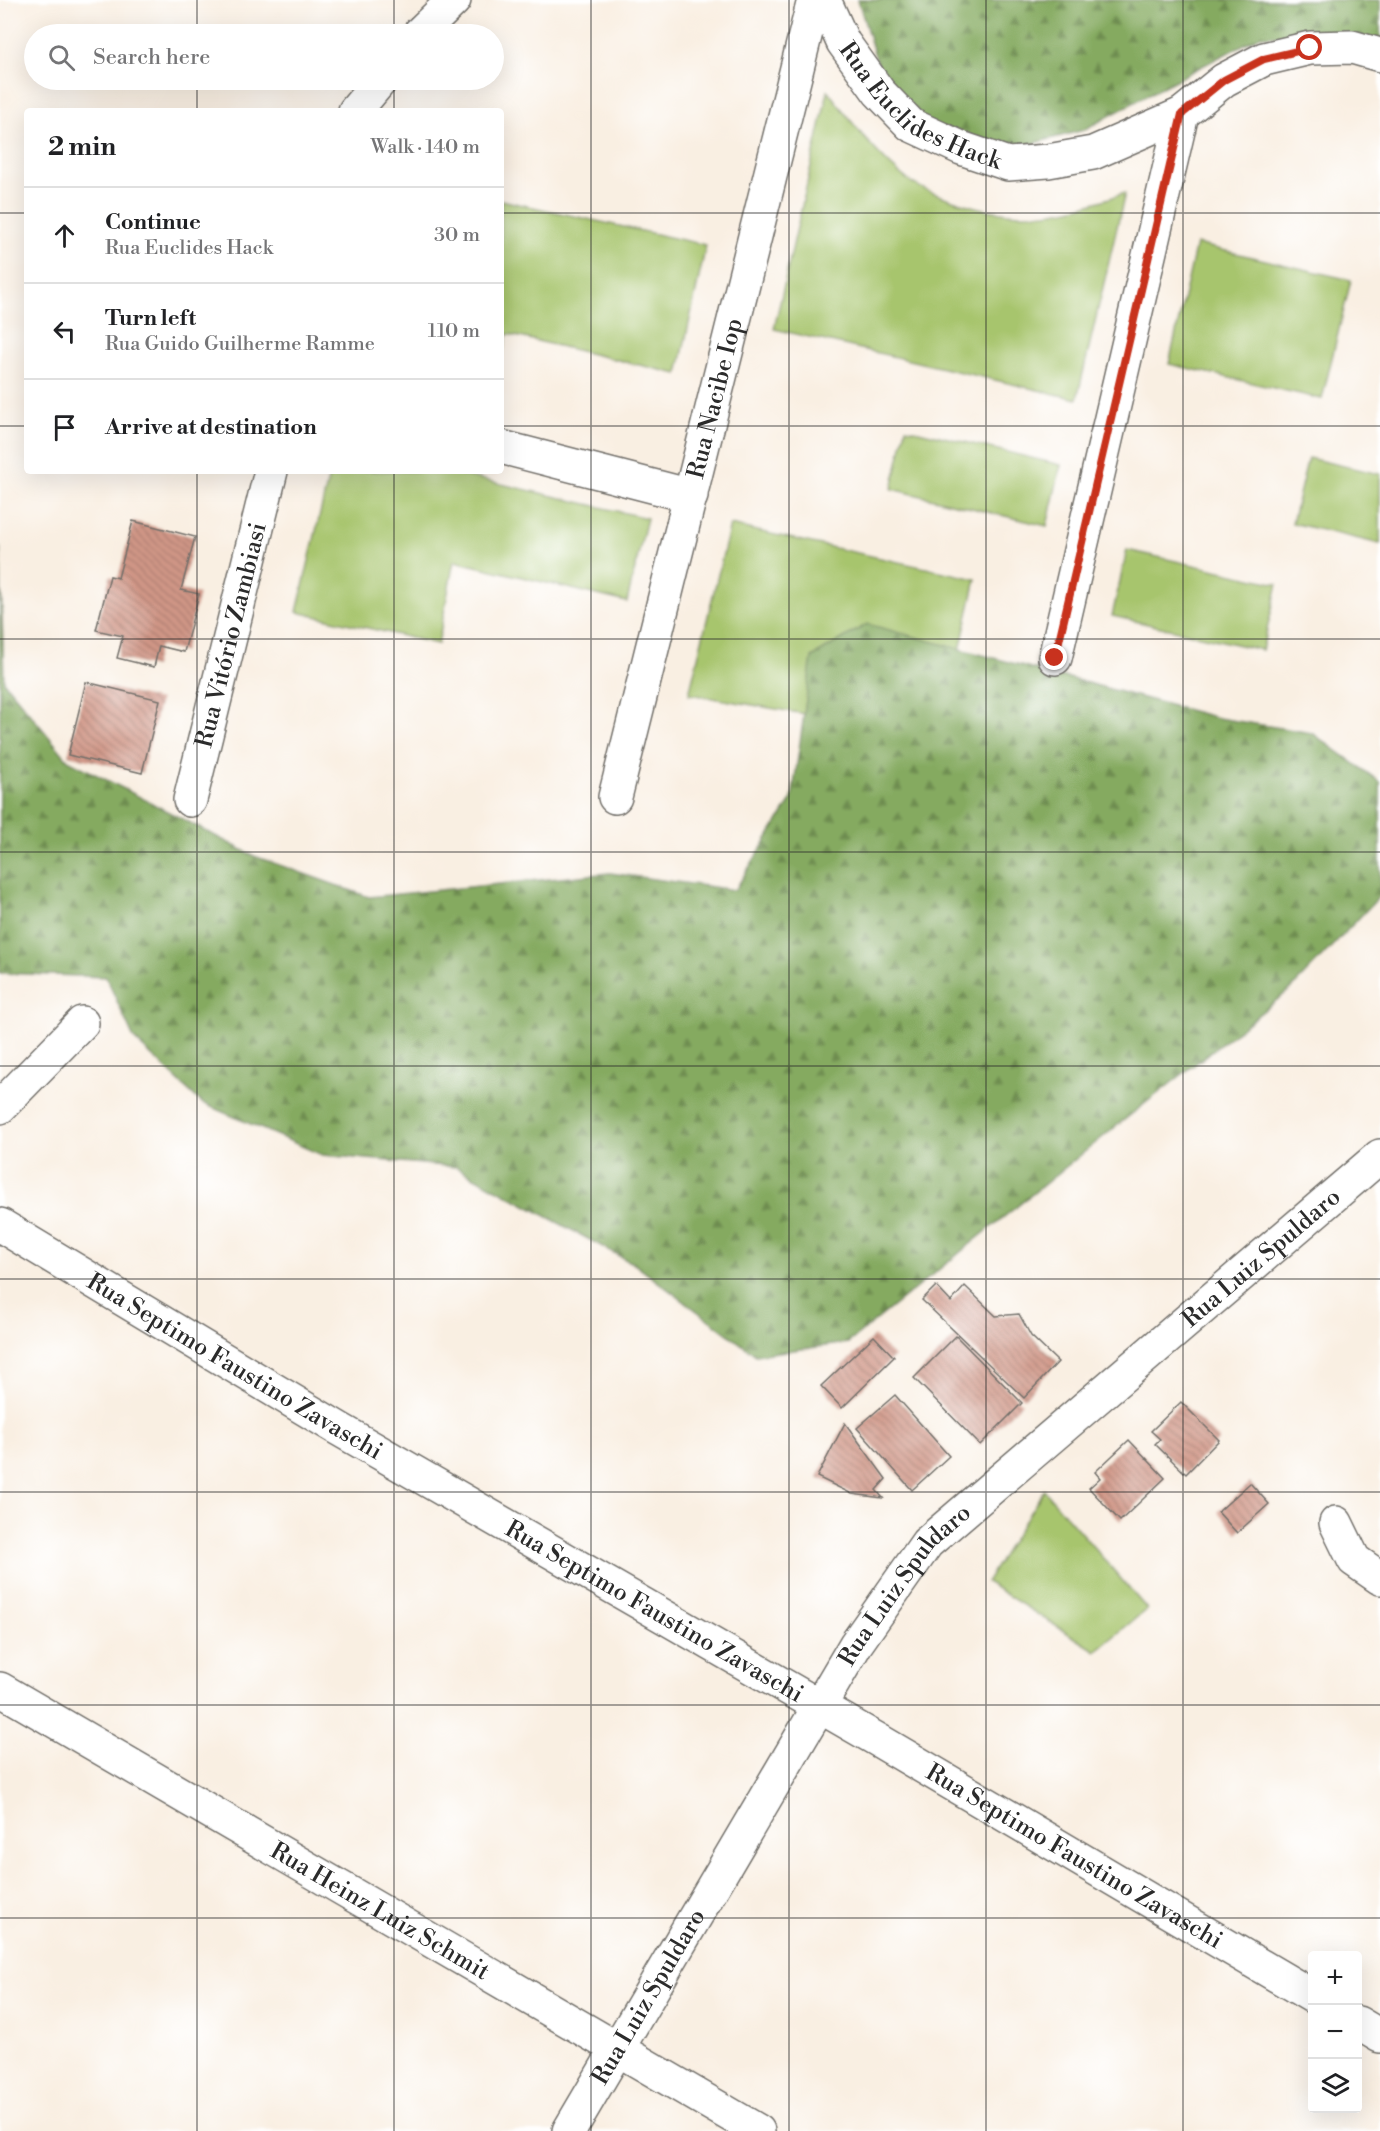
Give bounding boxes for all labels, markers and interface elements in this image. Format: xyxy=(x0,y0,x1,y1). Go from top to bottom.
search box xyxy=(24,24,504,90)
route start xyxy=(1296,34,1322,60)
street label: Rua Euclides Hack xyxy=(832,36,1007,177)
icon: search xyxy=(45,41,78,74)
text: Search here xyxy=(93,44,210,71)
text: 2 min xyxy=(48,131,116,163)
text: Walk · 140 m xyxy=(370,135,480,160)
text: Continue xyxy=(105,209,201,236)
icon: ahead xyxy=(48,219,81,252)
text: 30 m xyxy=(434,223,480,248)
text: Rua Euclides Hack xyxy=(105,236,273,261)
text: Turn left xyxy=(105,305,196,332)
icon: left xyxy=(48,315,81,348)
street label: Rua Nacibe Iop xyxy=(681,315,750,482)
text: 110 m xyxy=(428,319,480,344)
text: Rua Guido Guilherme Ramme xyxy=(105,332,375,357)
icon: arrive xyxy=(48,411,81,444)
text: Arrive at destination xyxy=(105,414,317,441)
street label: Rua Vitório Zambiasi xyxy=(189,519,274,751)
route end xyxy=(1041,644,1067,670)
street label: Rua Luiz Spuldaro xyxy=(1176,1182,1347,1335)
street label: Rua Septimo Faustino Zavaschi xyxy=(81,1267,388,1467)
street label: Rua Luiz Spuldaro xyxy=(832,1498,978,1672)
street label: Rua Septimo Faustino Zavaschi xyxy=(500,1514,809,1710)
street label: Rua Septimo Faustino Zavaschi xyxy=(920,1758,1228,1956)
street label: Rua Heinz Luiz Schmit xyxy=(265,1836,495,1987)
street label: Rua Luiz Spuldaro xyxy=(586,1904,713,2091)
map controls xyxy=(1308,1951,1362,2113)
button: + xyxy=(1308,1951,1362,2005)
button: − xyxy=(1308,2005,1362,2059)
button: layers xyxy=(1308,2059,1362,2113)

